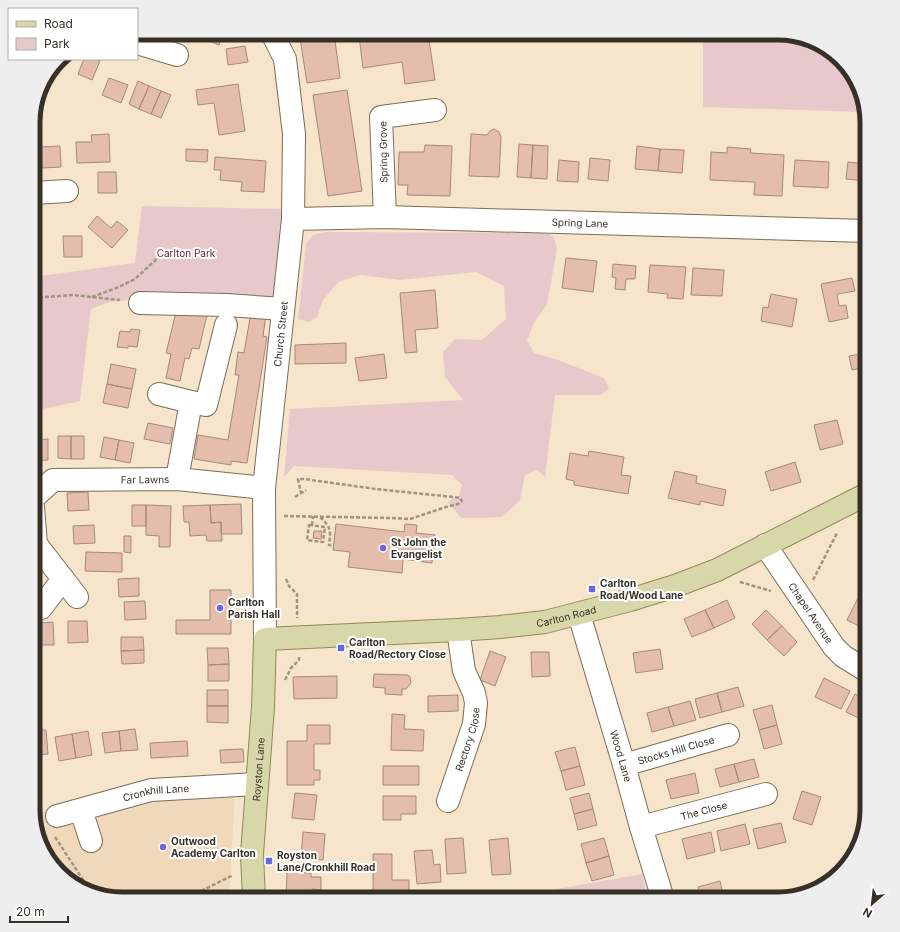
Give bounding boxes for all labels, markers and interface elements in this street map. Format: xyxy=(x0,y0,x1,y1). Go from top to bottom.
legend xyxy=(8,8,138,60)
text: Road xyxy=(44,16,73,31)
text: Park xyxy=(44,36,70,51)
street label: Spring Grove xyxy=(376,121,390,183)
street label: Spring Lane xyxy=(551,216,609,229)
park label: Carlton Park xyxy=(157,247,216,259)
street label: Church Street xyxy=(271,300,290,367)
street label: Far Lawns xyxy=(121,473,169,485)
place label: St John the Evangelist xyxy=(391,536,446,561)
marker: St John the Evangelist xyxy=(378,543,388,553)
place label: Carlton Road/Wood Lane xyxy=(600,577,683,601)
street label: Chapel Avenue xyxy=(786,580,836,646)
marker: Carlton Road/Wood Lane xyxy=(587,584,597,594)
place label: Carlton Parish Hall xyxy=(228,596,280,620)
marker: Carlton Parish Hall xyxy=(215,603,225,613)
street label: Carlton Road xyxy=(536,603,597,629)
place label: Carlton Road/Rectory Close xyxy=(349,636,446,661)
marker: Carlton Road/Rectory Close xyxy=(336,643,346,653)
street label: Rectory Close xyxy=(453,706,482,773)
street label: Wood Lane xyxy=(608,729,634,783)
street label: Stocks Hill Close xyxy=(636,733,716,767)
street label: Royston Lane xyxy=(250,737,267,802)
street label: Cronkhill Lane xyxy=(121,782,190,804)
street label: The Close xyxy=(679,798,729,822)
place label: Outwood Academy Carlton xyxy=(171,835,256,860)
marker: Outwood Academy Carlton xyxy=(158,842,168,852)
place label: Royston Lane/Cronkhill Road xyxy=(277,849,375,873)
marker: Royston Lane/Cronkhill Road xyxy=(264,856,274,866)
north arrow xyxy=(852,884,892,924)
scale bar xyxy=(10,898,68,924)
text: 20 m xyxy=(16,904,45,919)
text: N xyxy=(860,905,874,921)

